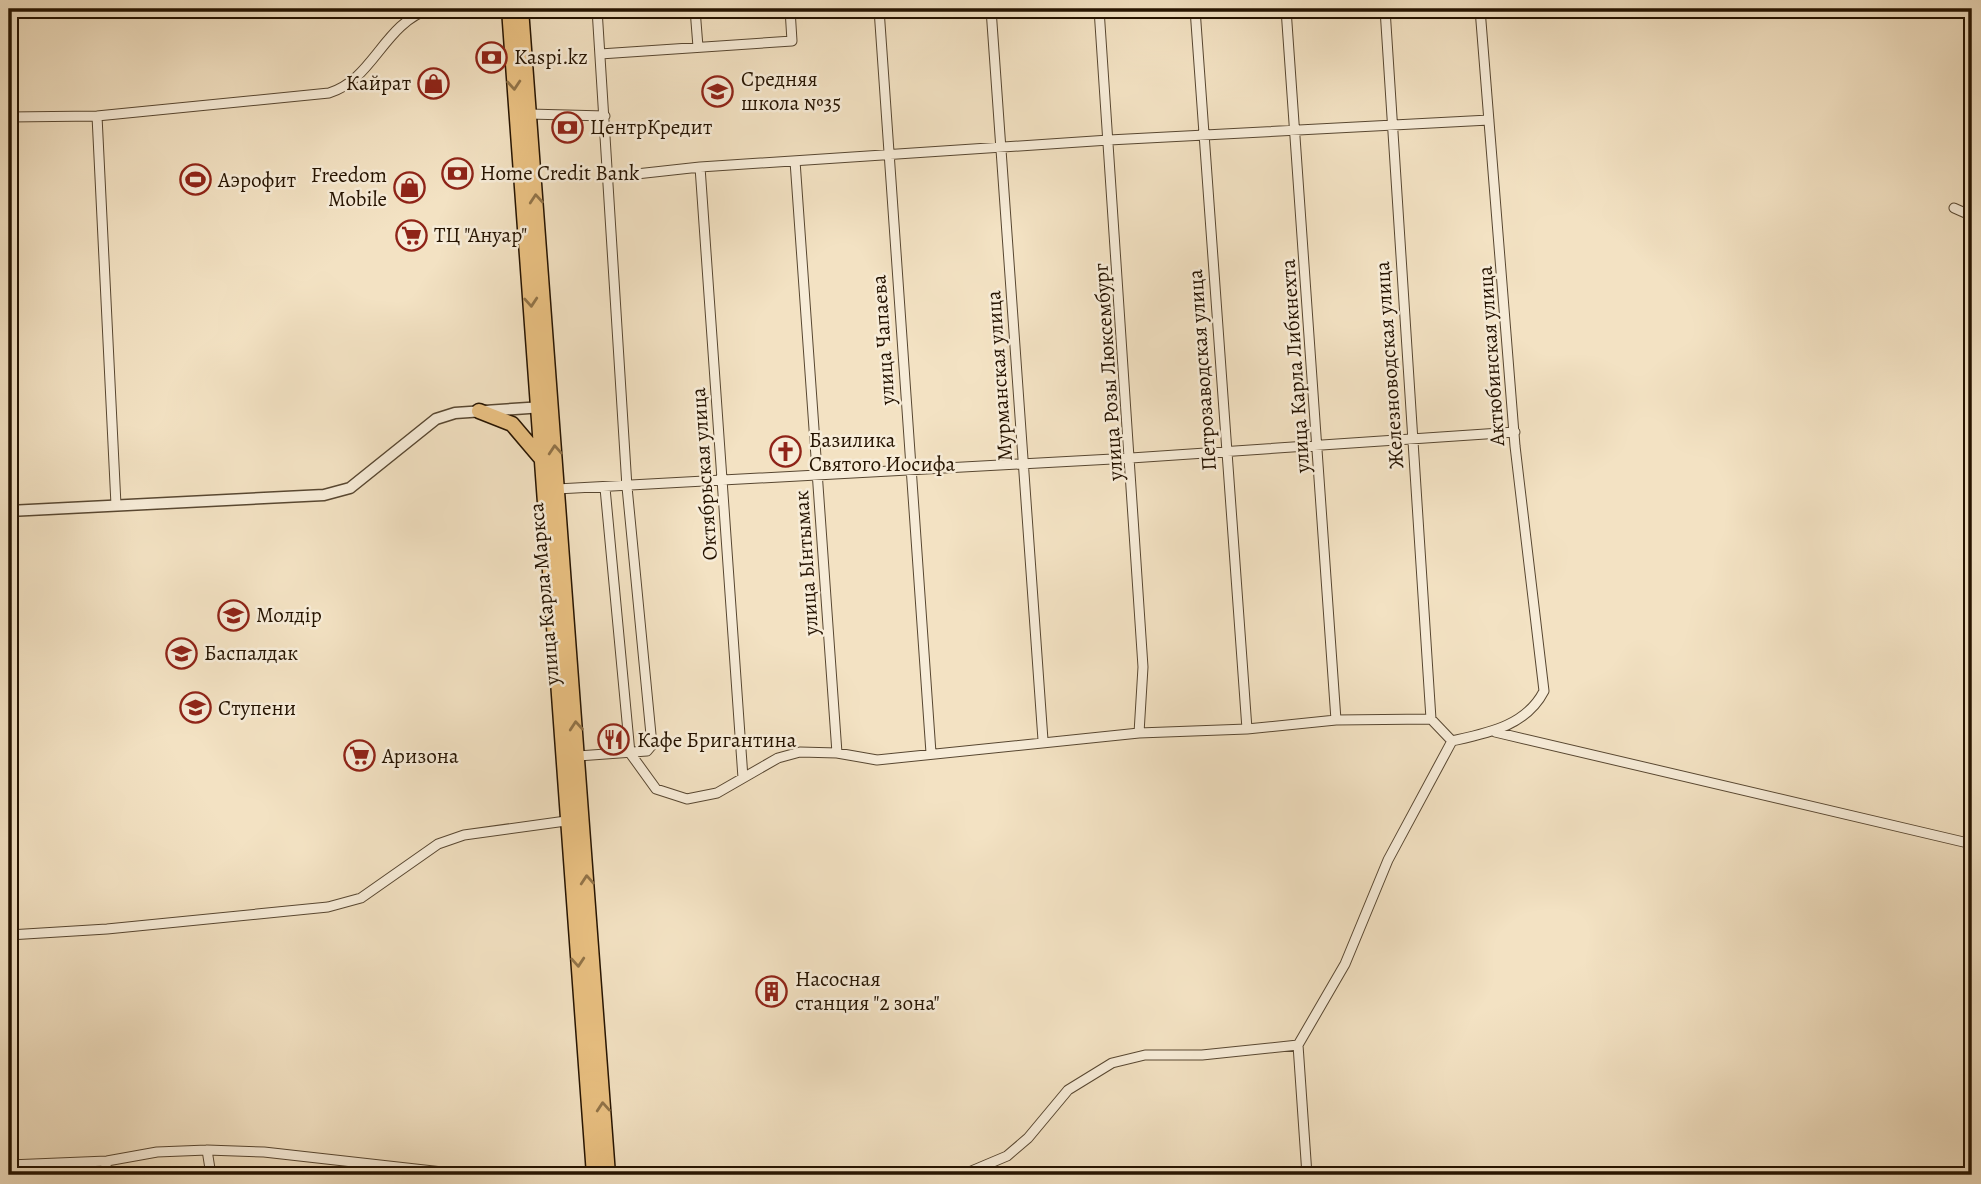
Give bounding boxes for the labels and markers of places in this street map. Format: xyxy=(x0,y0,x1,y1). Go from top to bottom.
bank icon: Kaspi.kz xyxy=(474,40,508,74)
place label: Kaspi.kz xyxy=(514,43,588,71)
place label: Средняя школа №35 xyxy=(741,65,841,117)
shop icon: Кайрат xyxy=(417,66,451,100)
place label: Кайрат xyxy=(346,69,411,97)
school or university icon: Средняя школа №35 xyxy=(701,74,735,108)
bank icon: ЦентрКредит xyxy=(550,110,584,144)
place label: ЦентрКредит xyxy=(590,113,712,141)
bank icon: Home Credit Bank xyxy=(440,156,474,190)
place label: Home Credit Bank xyxy=(480,159,640,187)
place label: Freedom Mobile xyxy=(311,161,387,213)
sports icon: Аэрофит xyxy=(178,163,212,197)
place label: Аэрофит xyxy=(217,166,296,194)
shop icon: Freedom Mobile xyxy=(393,170,427,204)
supermarket icon: ТЦ "Ануар" xyxy=(394,218,428,252)
place label: ТЦ "Ануар" xyxy=(434,221,527,249)
place label: Базилика Святого Иосифа xyxy=(809,426,956,478)
church icon: Базилика Святого Иосифа xyxy=(769,435,803,469)
school or university icon: Молдiр xyxy=(216,598,250,632)
place label: Молдiр xyxy=(256,601,322,629)
school or university icon: Баспалдак xyxy=(164,636,198,670)
place label: Баспалдак xyxy=(204,639,298,667)
school or university icon: Ступени xyxy=(178,691,212,725)
place label: Ступени xyxy=(218,694,296,722)
restaurant icon: Кафе Бригантина xyxy=(597,723,631,757)
place label: Кафе Бригантина xyxy=(637,726,797,754)
supermarket icon: Аризона xyxy=(342,739,376,773)
place label: Аризона xyxy=(381,742,459,770)
place label: Насосная станция "2 зона" xyxy=(795,965,940,1017)
building icon: Насосная станция "2 зона" xyxy=(755,974,789,1008)

